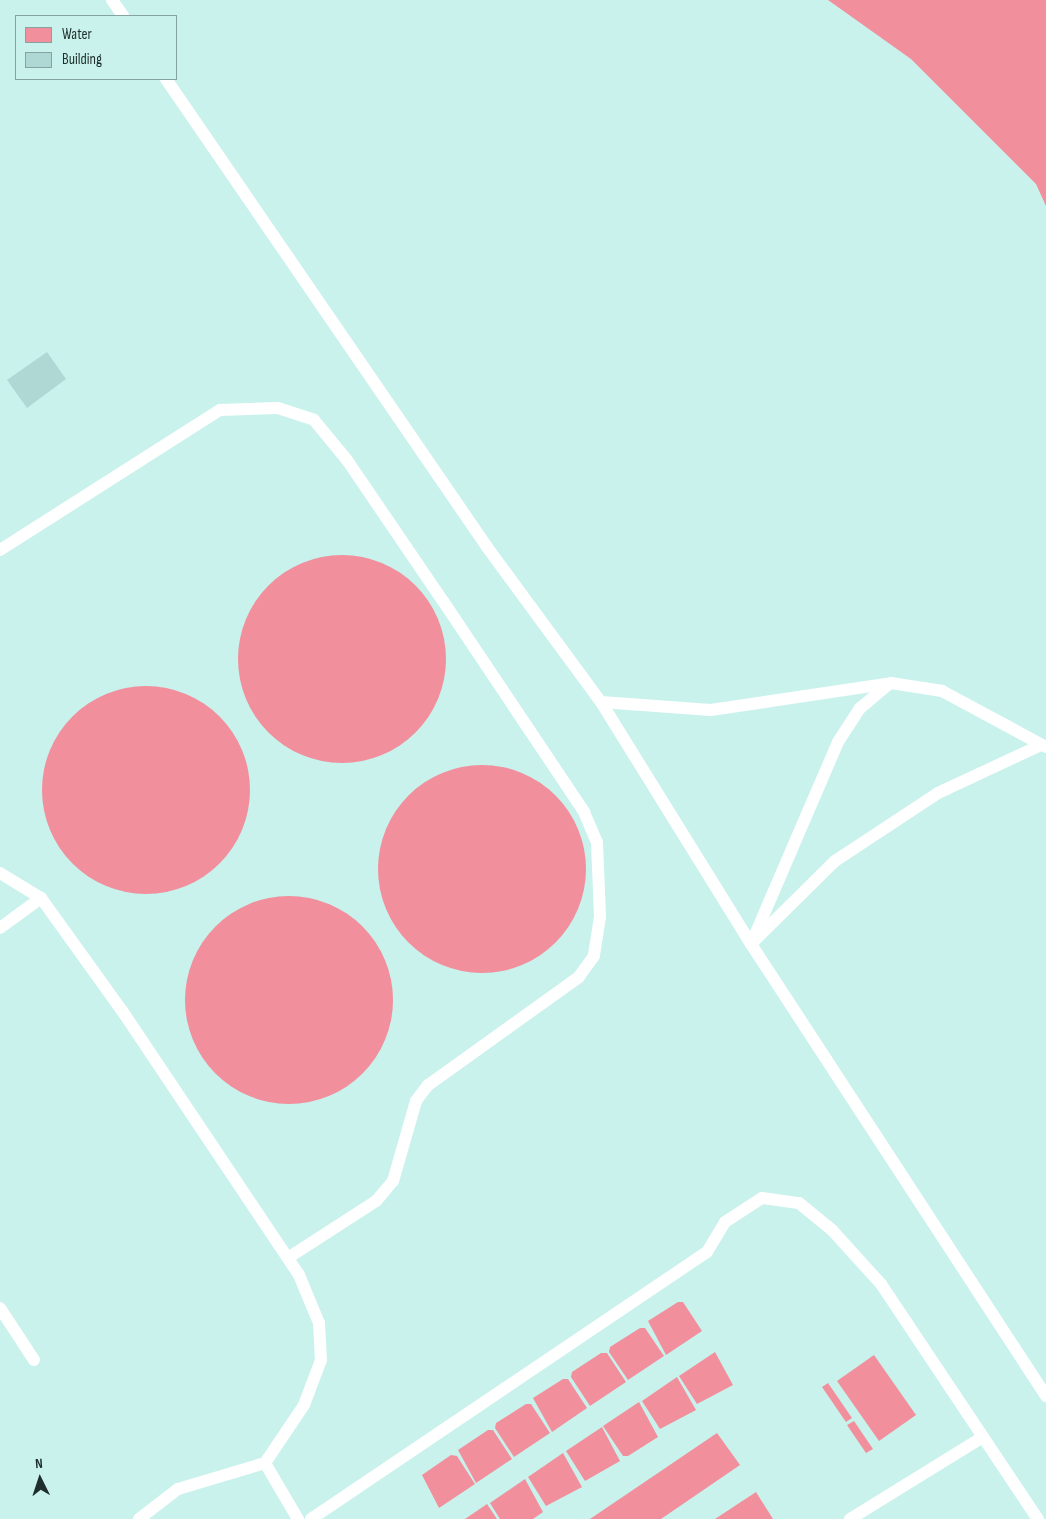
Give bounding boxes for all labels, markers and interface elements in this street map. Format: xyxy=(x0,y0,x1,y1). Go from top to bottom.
legend xyxy=(15,15,178,80)
text: Water xyxy=(62,25,92,44)
text: Building xyxy=(62,50,102,69)
north arrow xyxy=(15,1454,65,1504)
text: N xyxy=(35,1455,43,1472)

